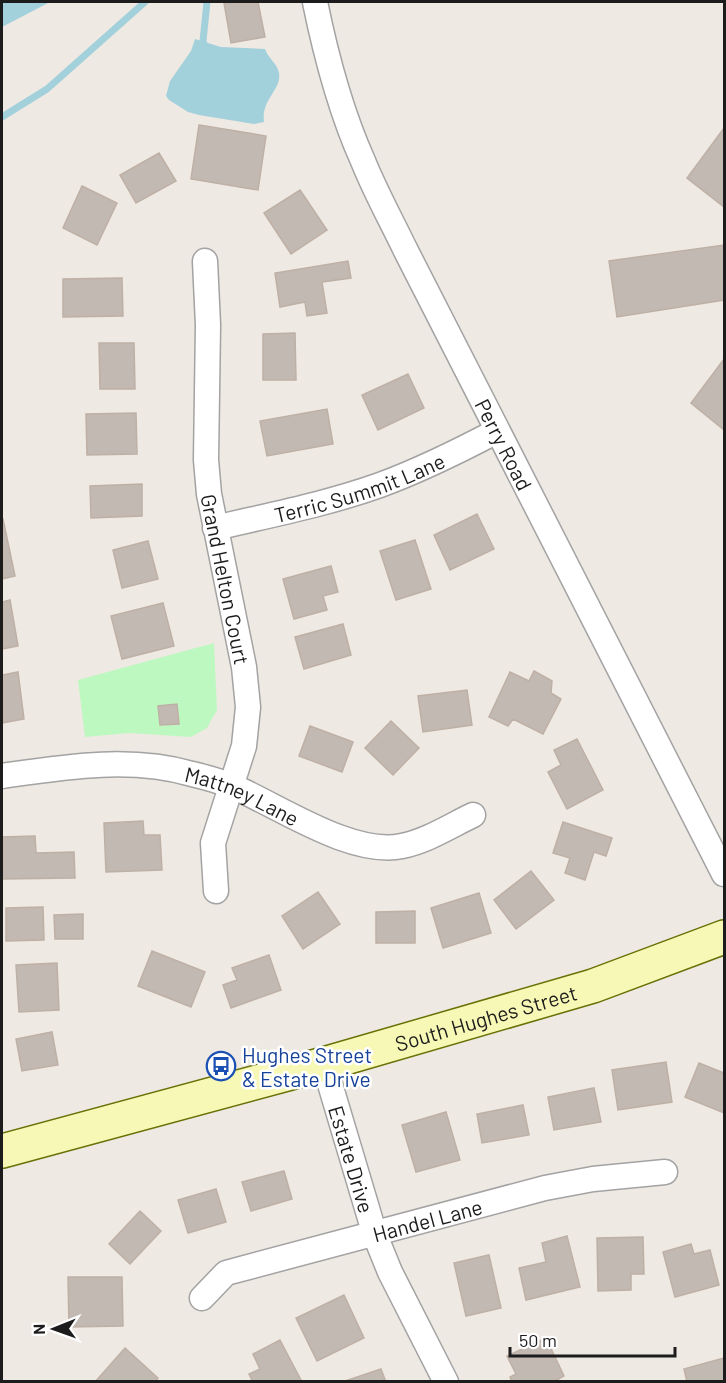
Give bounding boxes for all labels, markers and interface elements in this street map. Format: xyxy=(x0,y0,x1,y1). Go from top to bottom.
street label: Perry Road xyxy=(471,394,538,494)
street label: Terric Summit Lane xyxy=(272,447,448,527)
street label: Grand Helton Court xyxy=(197,492,256,666)
street label: Mattney Lane xyxy=(183,760,304,830)
street label: South Hughes Street xyxy=(392,979,580,1055)
place label: Hughes Street & Estate Drive xyxy=(242,1042,372,1091)
bus stop icon: Hughes Street & Estate Drive xyxy=(205,1050,237,1082)
street label: Estate Drive xyxy=(324,1102,380,1215)
street label: Handel Lane xyxy=(370,1193,485,1246)
north arrow xyxy=(24,1299,84,1359)
scale bar xyxy=(510,1320,675,1358)
text: N xyxy=(29,1324,48,1335)
text: 50 m xyxy=(519,1329,557,1351)

